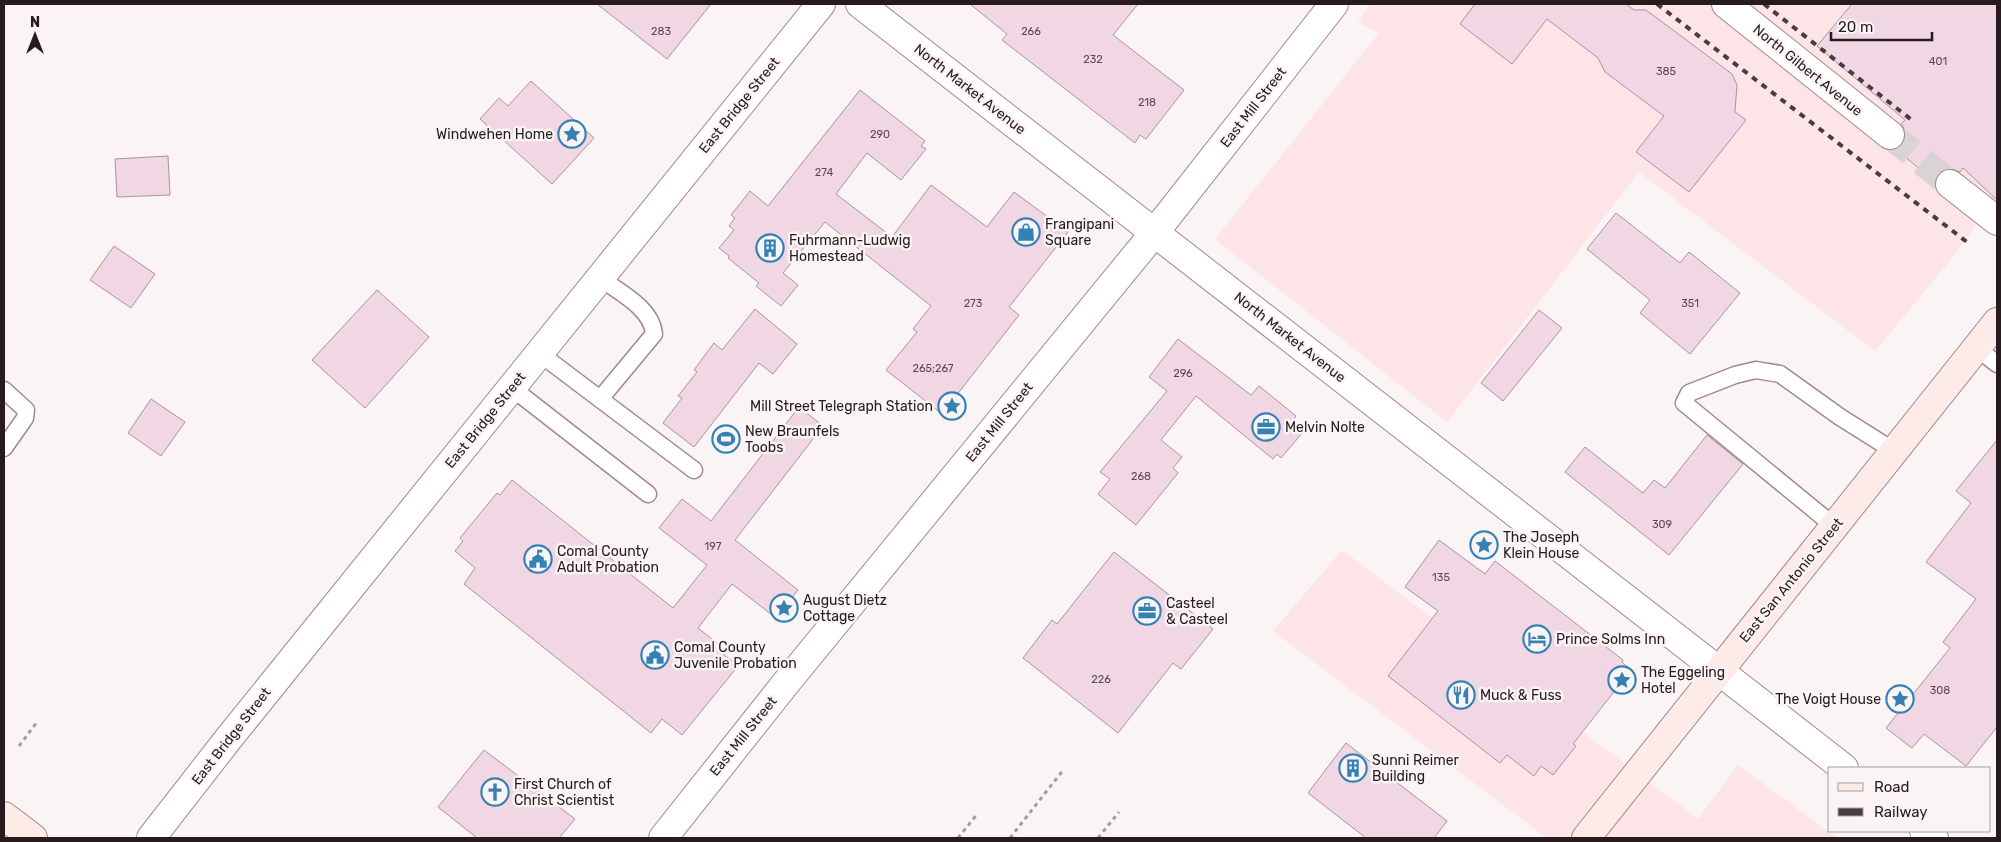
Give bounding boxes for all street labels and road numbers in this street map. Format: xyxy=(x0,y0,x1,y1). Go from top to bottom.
street label: North Gilbert Avenue xyxy=(1750,21,1866,120)
street label: North Market Avenue xyxy=(911,41,1029,138)
street label: East Bridge Street xyxy=(695,53,784,157)
street label: East Mill Street xyxy=(1217,63,1290,151)
street label: North Market Avenue xyxy=(1231,289,1349,386)
street label: East Bridge Street xyxy=(441,368,530,472)
street label: East Mill Street xyxy=(962,379,1037,466)
street label: East San Antonio Street xyxy=(1736,514,1847,646)
street label: East Bridge Street xyxy=(188,684,275,788)
street label: East Mill Street xyxy=(706,693,781,780)

